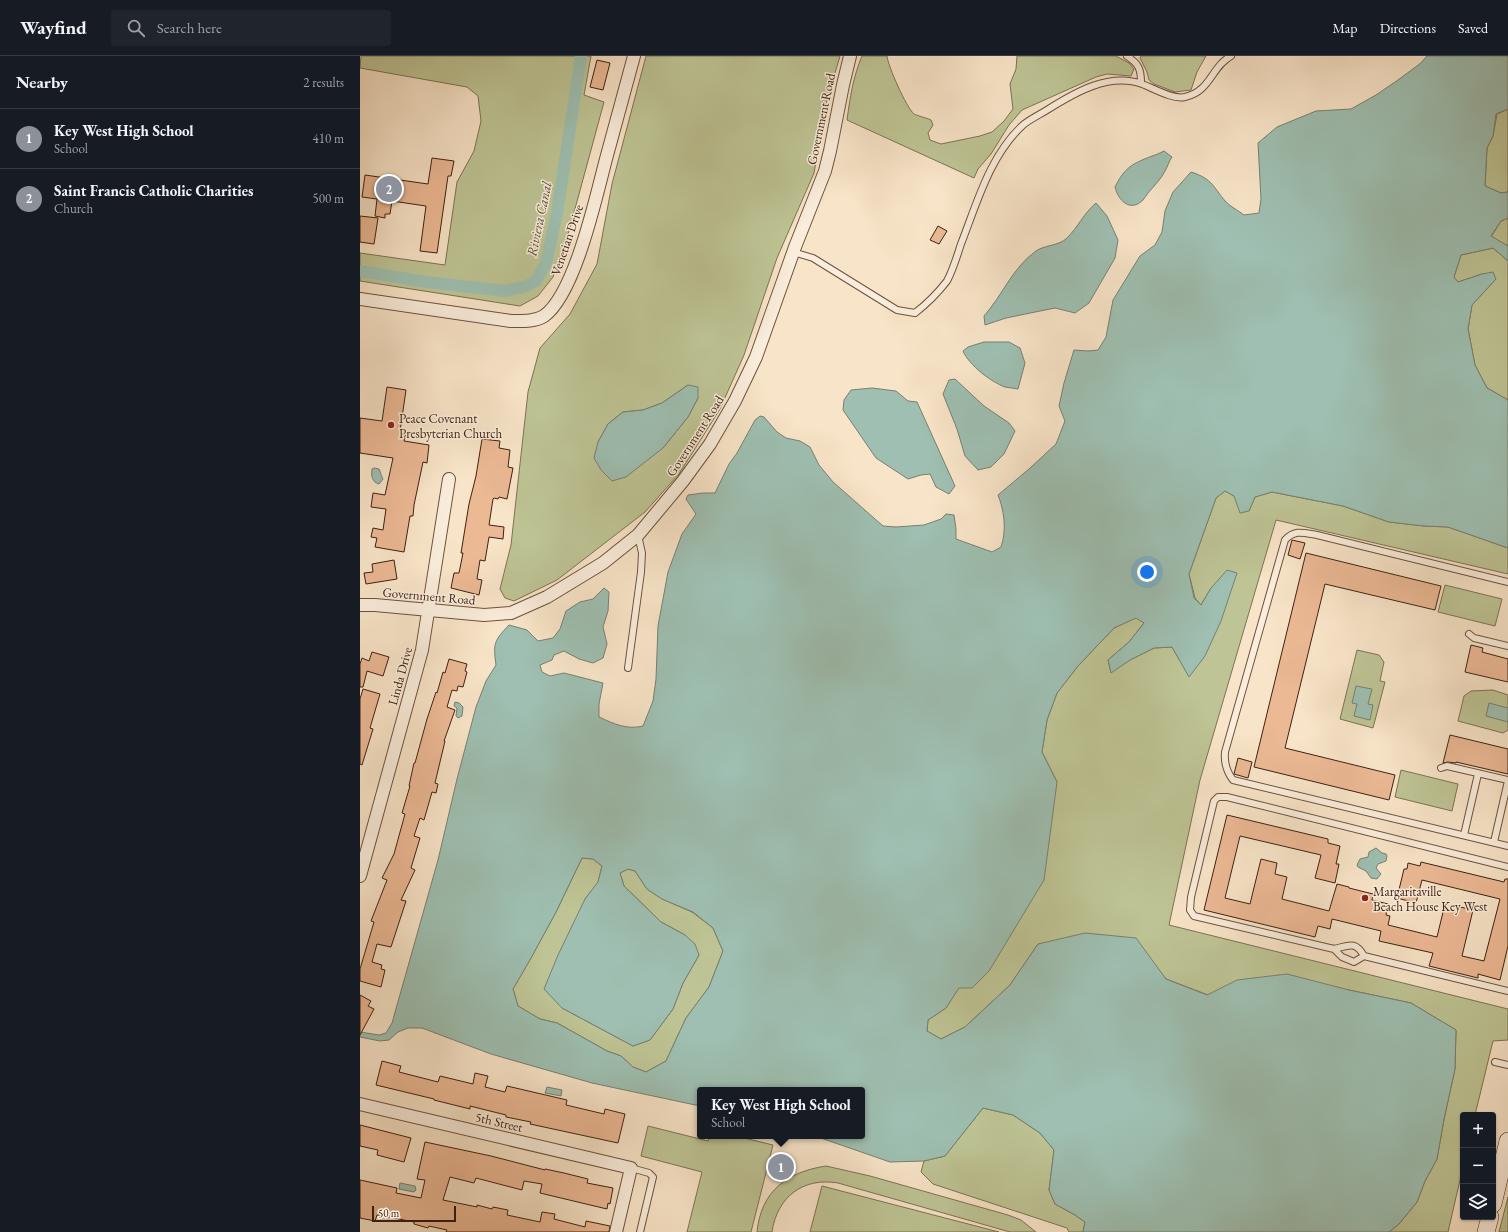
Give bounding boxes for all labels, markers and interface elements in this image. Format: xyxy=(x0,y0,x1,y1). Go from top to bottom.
search box xyxy=(111,10,391,46)
text: Wayfind xyxy=(20,15,87,40)
icon: search xyxy=(125,17,147,39)
text: Search here xyxy=(157,18,222,37)
text: Map xyxy=(1332,19,1358,37)
text: Directions xyxy=(1380,19,1436,37)
text: Saved xyxy=(1458,19,1488,37)
text: Nearby xyxy=(16,71,68,93)
street label: Government Road xyxy=(803,71,839,166)
text: 2 results xyxy=(303,74,344,91)
text: Key West High School xyxy=(54,121,194,140)
text: 1 xyxy=(26,130,32,147)
text: 410 m xyxy=(313,130,344,147)
text: School xyxy=(54,140,88,157)
pin: 2 xyxy=(376,174,402,204)
water label: Riviera Canal xyxy=(522,179,556,258)
text: Saint Francis Catholic Charities xyxy=(54,181,253,200)
text: 2 xyxy=(26,190,32,207)
text: 500 m xyxy=(313,190,344,207)
text: Church xyxy=(54,200,93,217)
street label: Venetian Drive xyxy=(547,202,587,278)
street label: Government Road xyxy=(662,392,728,480)
place label: Peace Covenant Presbyterian Church xyxy=(399,410,503,442)
marker: Peace Covenant Presbyterian Church xyxy=(386,420,396,430)
your location xyxy=(1137,562,1157,582)
street label: Government Road xyxy=(382,583,477,609)
street label: Linda Drive xyxy=(384,645,416,707)
place label: Margaritaville Beach House Key West xyxy=(1373,883,1487,915)
marker: Margaritaville Beach House Key West xyxy=(1360,893,1370,903)
popup xyxy=(697,1087,865,1139)
text: Key West High School xyxy=(711,1095,851,1114)
street label: 5th Street xyxy=(474,1108,524,1136)
map controls xyxy=(1460,1112,1496,1220)
button: + xyxy=(1460,1112,1496,1148)
text: School xyxy=(711,1114,745,1131)
button: − xyxy=(1460,1148,1496,1184)
pin: 1 xyxy=(768,1152,794,1182)
button: layers xyxy=(1460,1184,1496,1220)
scale bar xyxy=(372,1204,456,1223)
text: 50 m xyxy=(378,1206,399,1220)

